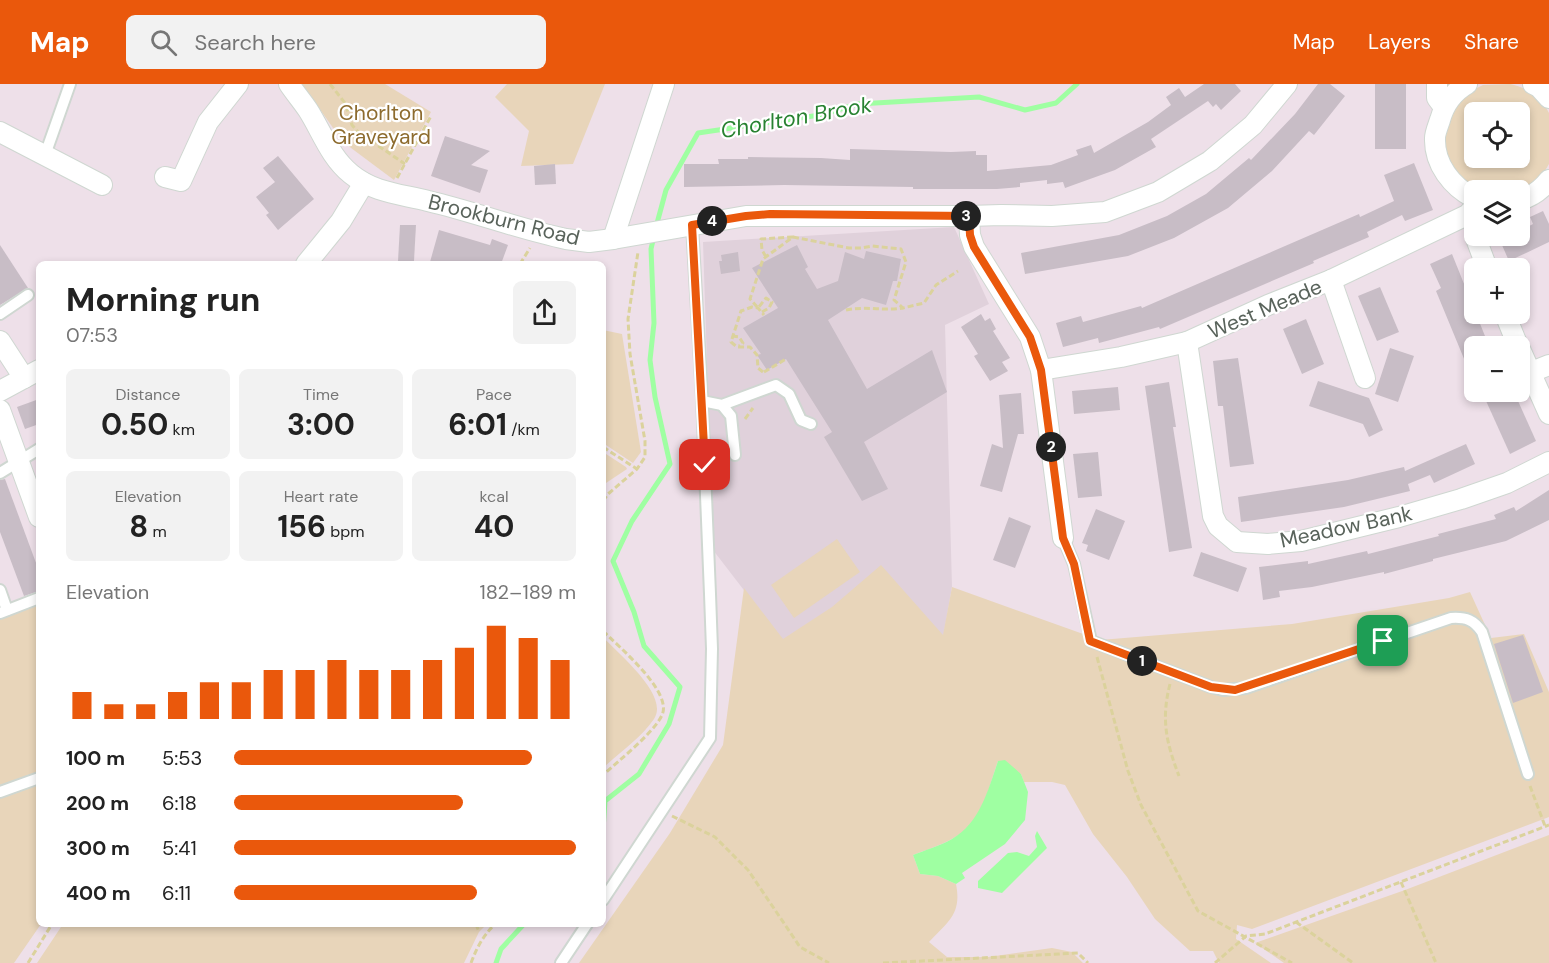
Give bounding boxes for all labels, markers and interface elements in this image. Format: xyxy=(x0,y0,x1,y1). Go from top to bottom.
search box xyxy=(126,15,546,69)
text: Map xyxy=(30,24,90,61)
icon: search xyxy=(147,26,180,59)
text: Search here xyxy=(195,28,316,57)
text: Map xyxy=(1293,28,1335,56)
text: Layers xyxy=(1368,28,1431,56)
text: Share xyxy=(1464,28,1519,56)
water label: Chorlton Brook xyxy=(718,90,875,145)
park label: Chorlton Graveyard xyxy=(331,99,431,151)
map controls xyxy=(1464,102,1530,402)
button: locate xyxy=(1464,102,1530,168)
button: layers xyxy=(1464,180,1530,246)
street label: Brookburn Road xyxy=(425,188,583,252)
pin: 3 xyxy=(951,201,981,231)
text: 3 xyxy=(961,205,971,226)
pin: 4 xyxy=(697,206,727,236)
text: 4 xyxy=(707,210,717,231)
button: + xyxy=(1464,258,1530,324)
street label: West Meade xyxy=(1204,272,1326,346)
text: Morning run xyxy=(66,278,260,321)
button: share xyxy=(513,281,576,344)
text: 07:53 xyxy=(66,322,118,348)
button: − xyxy=(1464,336,1530,402)
text: Distance xyxy=(116,384,180,405)
text: Time xyxy=(303,384,339,405)
text: Pace xyxy=(476,384,512,405)
text: 0.50 xyxy=(101,405,168,444)
text: 3:00 xyxy=(287,405,355,444)
text: 6:01 xyxy=(448,405,507,444)
text: km xyxy=(168,419,195,440)
text: /km xyxy=(507,419,540,440)
pin: 2 xyxy=(1036,432,1066,462)
text: 2 xyxy=(1046,436,1056,457)
pin xyxy=(679,439,730,490)
icon: check xyxy=(688,448,721,481)
text: Elevation xyxy=(115,486,181,507)
text: Heart rate xyxy=(284,486,358,507)
text: kcal xyxy=(480,486,508,507)
street label: Meadow Bank xyxy=(1277,499,1415,555)
text: 8 xyxy=(129,507,148,546)
text: 156 xyxy=(277,507,326,546)
text: 40 xyxy=(474,507,514,546)
text: m xyxy=(148,521,167,542)
text: bpm xyxy=(326,521,365,542)
text: Elevation xyxy=(66,579,149,605)
text: 182–189 m xyxy=(480,579,576,605)
pin xyxy=(1357,615,1408,666)
icon: arrive xyxy=(1366,624,1399,657)
pin: 1 xyxy=(1127,646,1157,676)
text: 1 xyxy=(1139,650,1145,671)
text: 100 m xyxy=(66,745,125,771)
text: 5:53 xyxy=(162,745,202,771)
text: 200 m xyxy=(66,790,129,816)
text: 6:18 xyxy=(162,790,197,816)
text: 300 m xyxy=(66,835,130,861)
text: 5:41 xyxy=(162,835,197,861)
text: 400 m xyxy=(66,880,131,906)
text: 6:11 xyxy=(162,880,191,906)

